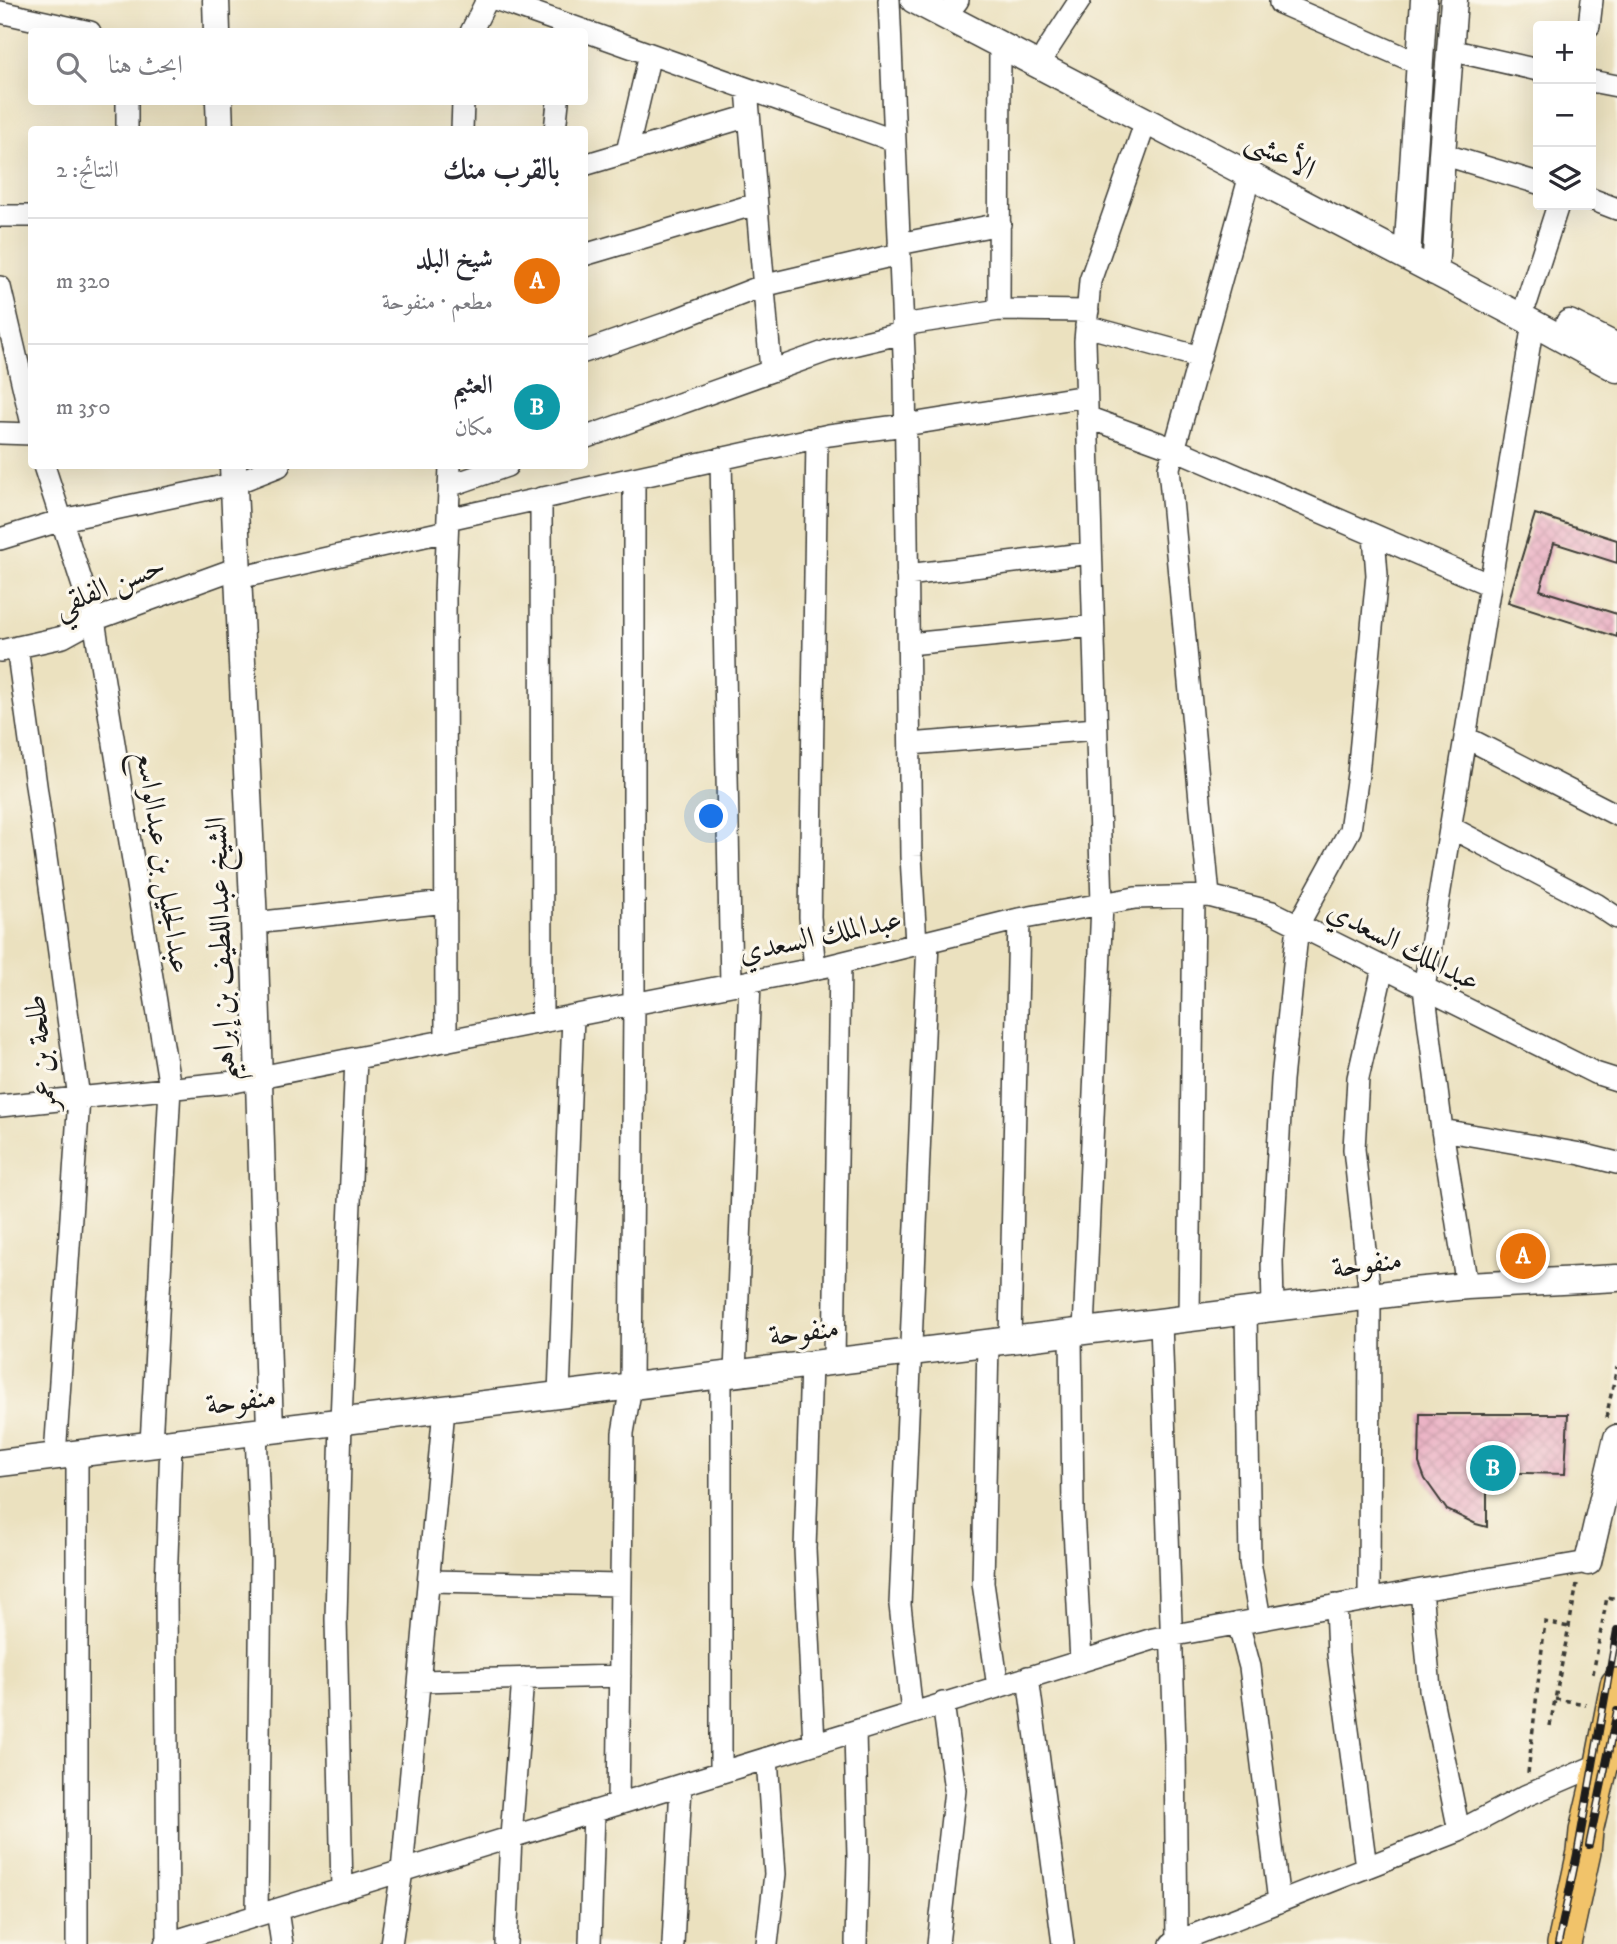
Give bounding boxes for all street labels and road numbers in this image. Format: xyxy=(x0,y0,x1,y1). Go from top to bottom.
street label: الأعشى xyxy=(1239,118,1323,190)
street label: حسن الفلقي xyxy=(48,547,175,635)
street label: عبدالجليل بن عبدالواسع xyxy=(120,748,198,977)
street label: الشيخ عبداللطيف بن إبراهيم xyxy=(198,816,254,1082)
street label: عبدالملك السعدي xyxy=(1319,892,1486,1004)
street label: عبدالملك السعدي xyxy=(735,901,906,976)
street label: طلحة بن عمر xyxy=(17,993,66,1116)
street label: منفوحة xyxy=(1330,1242,1404,1287)
street label: منفوحة xyxy=(767,1310,841,1355)
street label: منفوحة xyxy=(204,1379,278,1424)

